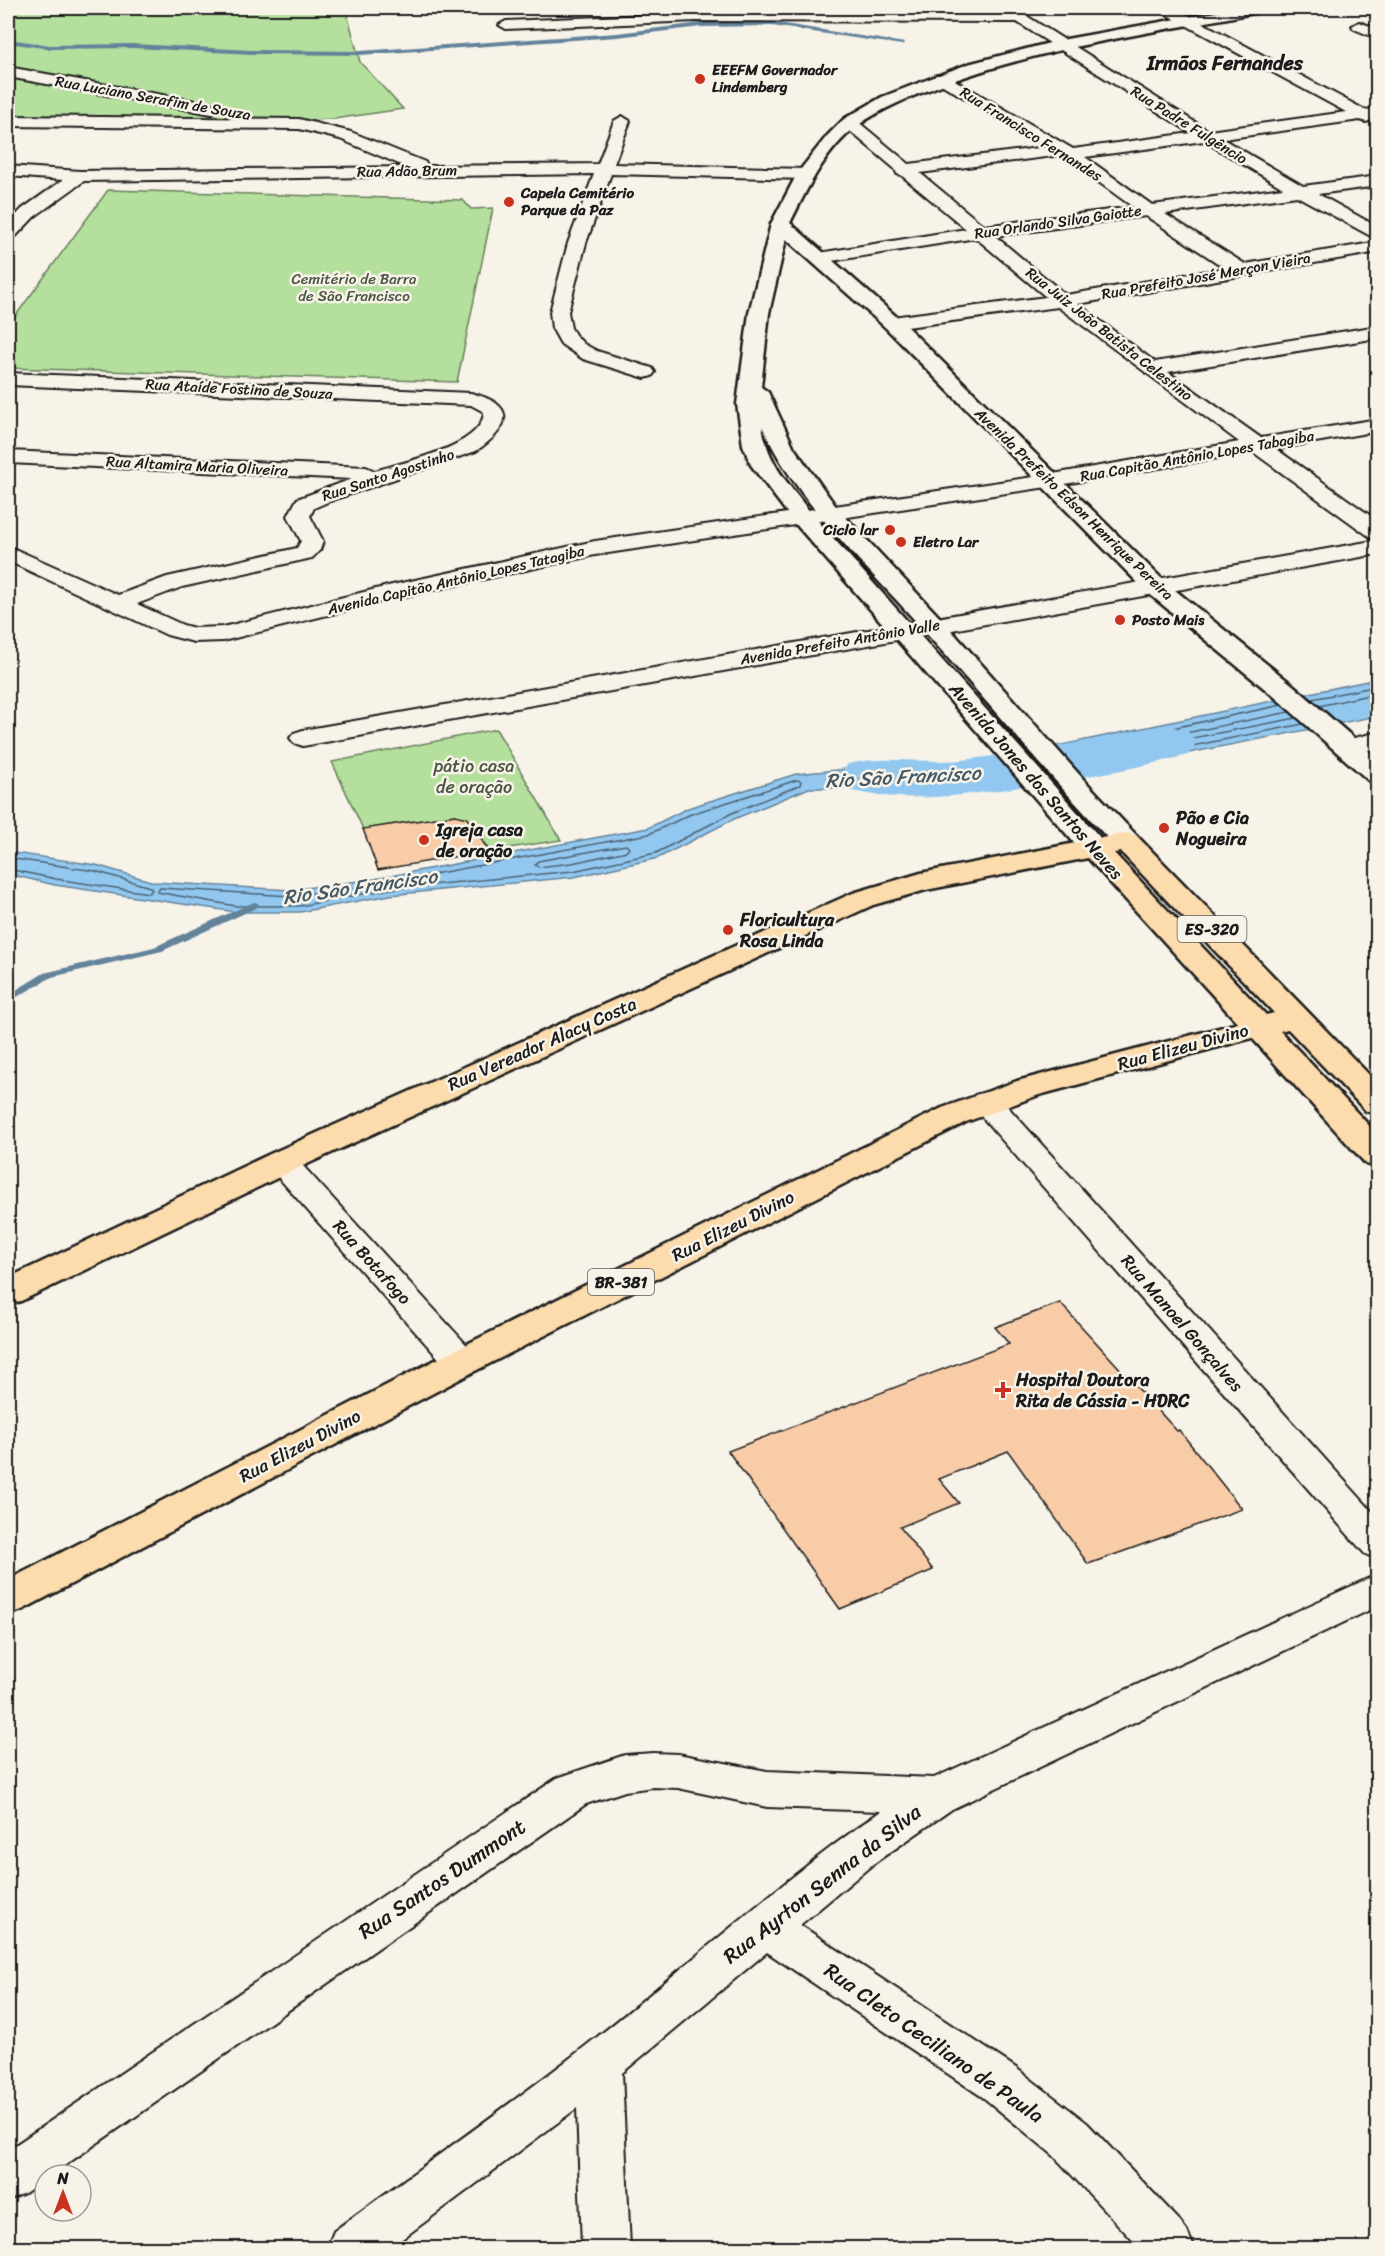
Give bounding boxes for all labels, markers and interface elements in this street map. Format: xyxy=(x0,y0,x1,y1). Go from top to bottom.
district label: Irmãos Fernandes xyxy=(1146,46,1304,81)
place label: EEEFM Governador Lindemberg xyxy=(712,57,839,100)
street label: Rua Luciano Serafim de Souza xyxy=(53,68,253,128)
marker: EEEFM Governador Lindemberg xyxy=(693,72,707,86)
street label: Rua Padre Fulgêncio xyxy=(1125,79,1253,172)
street label: Rua Francisco Fernandes xyxy=(955,80,1107,188)
street label: Rua Adão Brum xyxy=(357,157,457,185)
place label: Capela Cemitério Parque da Paz xyxy=(520,180,635,223)
marker: Capela Cemitério Parque da Paz xyxy=(502,195,516,209)
street label: Rua Orlando Silva Gaiotte xyxy=(973,197,1144,247)
street label: Rua Prefeito José Merçon Vieira xyxy=(1099,245,1313,307)
street label: Rua Juiz João Batista Celestino xyxy=(1020,260,1199,408)
park label: Cemitério de Barra de São Francisco xyxy=(291,266,417,309)
street label: Rua Ataíde Fostino de Souza xyxy=(145,371,334,407)
street label: Avenida Prefeito Edson Henrique Pereira xyxy=(968,401,1180,607)
street label: Rua Capitão Antônio Lopes Tabagiba xyxy=(1078,423,1316,489)
street label: Rua Santo Agostinho xyxy=(318,441,458,509)
street label: Rua Altamira Maria Oliveira xyxy=(105,448,289,484)
place label: Ciclo lar xyxy=(822,517,880,543)
marker: Ciclo lar xyxy=(883,523,897,537)
place label: Eletro Lar xyxy=(913,529,980,555)
marker: Eletro Lar xyxy=(894,535,908,549)
street label: Avenida Capitão Antônio Lopes Tatagiba xyxy=(324,538,587,622)
place label: Posto Mais xyxy=(1132,607,1205,633)
street label: Avenida Prefeito Antônio Valle xyxy=(737,612,942,673)
marker: Posto Mais xyxy=(1113,613,1127,627)
street label: Avenida Jones dos Santos Neves xyxy=(940,674,1132,888)
park label: pátio casa de oração xyxy=(433,750,514,803)
water label: Rio São Francisco xyxy=(825,755,983,799)
place label: Pão e Cia Nogueira xyxy=(1175,802,1249,855)
place label: Igreja casa de oração xyxy=(435,814,523,867)
marker: Pão e Cia Nogueira xyxy=(1157,821,1171,835)
marker: Igreja casa de oração xyxy=(417,833,431,847)
water label: Rio São Francisco xyxy=(281,859,440,915)
place label: Floricultura Rosa Linda xyxy=(739,904,835,957)
road number: ES-320 xyxy=(1178,916,1246,942)
marker: Floricultura Rosa Linda xyxy=(721,923,735,937)
street label: Rua Vereador Alacy Costa xyxy=(442,988,642,1100)
street label: Rua Elizeu Divino xyxy=(1114,1014,1252,1080)
street label: Rua Elizeu Divino xyxy=(666,1181,800,1271)
street label: Rua Botafogo xyxy=(324,1212,420,1312)
street label: Rua Manoel Gonçalves xyxy=(1113,1247,1252,1400)
road number: BR-381 xyxy=(588,1269,654,1295)
place label: Hospital Doutora Rita de Cássia - HDRC xyxy=(1015,1364,1190,1417)
marker: Hospital Doutora Rita de Cássia - HDRC xyxy=(994,1381,1012,1399)
street label: Rua Elizeu Divino xyxy=(233,1400,367,1492)
street label: Rua Ayrton Senna da Silva xyxy=(714,1794,930,1974)
street label: Rua Santos Dummont xyxy=(350,1808,534,1950)
street label: Rua Cleto Ceciliano de Paula xyxy=(816,1952,1053,2134)
north arrow xyxy=(33,2163,93,2223)
text: N xyxy=(56,2164,69,2193)

